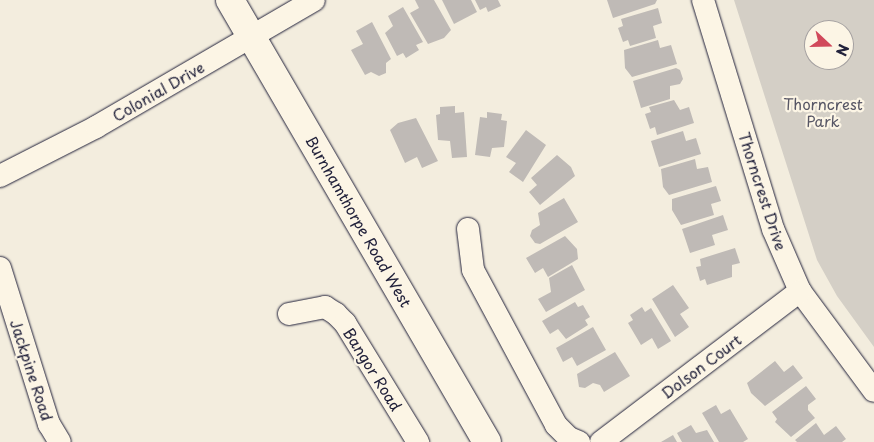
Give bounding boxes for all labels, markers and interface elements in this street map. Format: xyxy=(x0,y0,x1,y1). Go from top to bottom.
north arrow xyxy=(804,20,854,70)
text: N xyxy=(831,41,854,59)
street label: Colonial Drive xyxy=(109,58,207,124)
park label: Thorncrest Park xyxy=(783,94,863,129)
street label: Thorncrest Drive xyxy=(735,130,791,252)
street label: Burnhamthorpe Road West xyxy=(303,132,415,310)
street label: Jackpine Road xyxy=(7,317,57,423)
street label: Bangor Road xyxy=(340,324,406,414)
street label: Dolson Court xyxy=(657,330,745,402)

